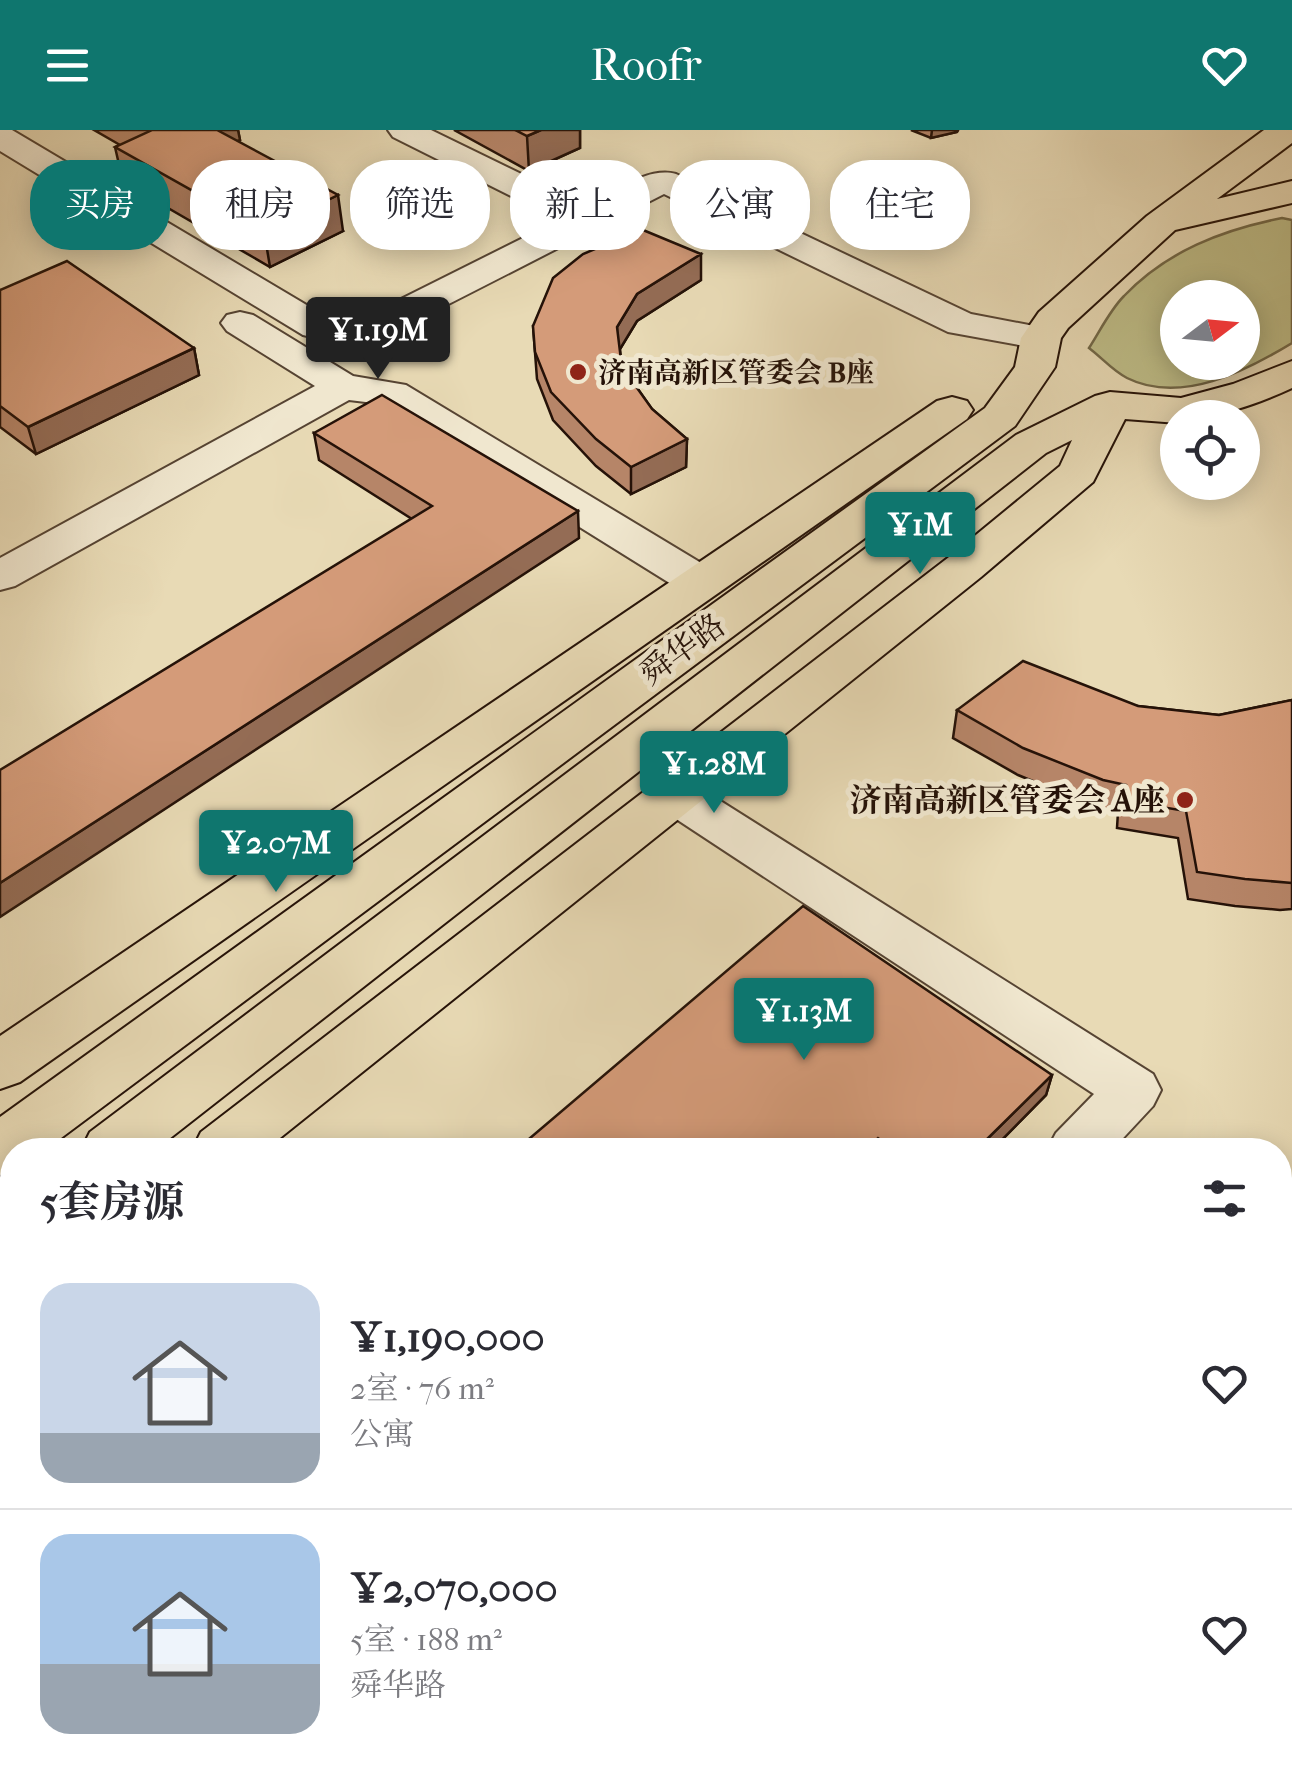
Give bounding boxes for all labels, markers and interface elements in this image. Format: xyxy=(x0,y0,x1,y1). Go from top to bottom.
icon: menu xyxy=(40,38,95,93)
icon: heart xyxy=(1197,38,1252,93)
text: Roofr xyxy=(590,39,702,92)
chip: 买房 xyxy=(30,160,170,250)
chip: 租房 xyxy=(190,160,330,250)
chip: 筛选 xyxy=(350,160,490,250)
chip: 新上 xyxy=(510,160,650,250)
chip: 公寓 xyxy=(670,160,810,250)
chip: 住宅 xyxy=(830,160,970,250)
north arrow xyxy=(1160,280,1260,380)
map controls xyxy=(1160,280,1260,500)
pin: ¥1.19M xyxy=(297,297,459,382)
text: ¥1.19M xyxy=(328,311,428,348)
place label: 济南高新区管委会 B座 xyxy=(598,356,874,389)
marker: 济南高新区管委会 B座 xyxy=(567,361,589,383)
button: locate xyxy=(1160,400,1260,500)
pin: ¥1M xyxy=(872,492,968,577)
text: ¥1M xyxy=(887,506,953,543)
street label: 舜华路 xyxy=(633,606,732,693)
pin: ¥1.28M xyxy=(633,731,795,816)
text: ¥1.28M xyxy=(662,745,766,782)
place label: 济南高新区管委会 A座 xyxy=(849,782,1165,819)
marker: 济南高新区管委会 A座 xyxy=(1174,789,1196,811)
pin: ¥2.07M xyxy=(195,810,357,895)
text: ¥2.07M xyxy=(221,824,331,861)
pin: ¥1.13M xyxy=(723,978,885,1063)
text: ¥1.13M xyxy=(756,992,852,1029)
icon: filters xyxy=(1197,1171,1252,1226)
text: 5套房源 xyxy=(40,1178,184,1227)
text: ¥1,190,000 xyxy=(350,1313,545,1362)
icon: home xyxy=(120,1323,240,1443)
icon: heart xyxy=(1197,1356,1252,1411)
text: 2室 · 76 m² xyxy=(350,1370,494,1407)
text: 公寓 xyxy=(350,1416,414,1453)
text: ¥2,070,000 xyxy=(350,1564,558,1613)
icon: home xyxy=(120,1574,240,1694)
icon: heart xyxy=(1197,1607,1252,1662)
text: 5室 · 188 m² xyxy=(350,1621,502,1658)
text: 舜华路 xyxy=(350,1667,446,1704)

